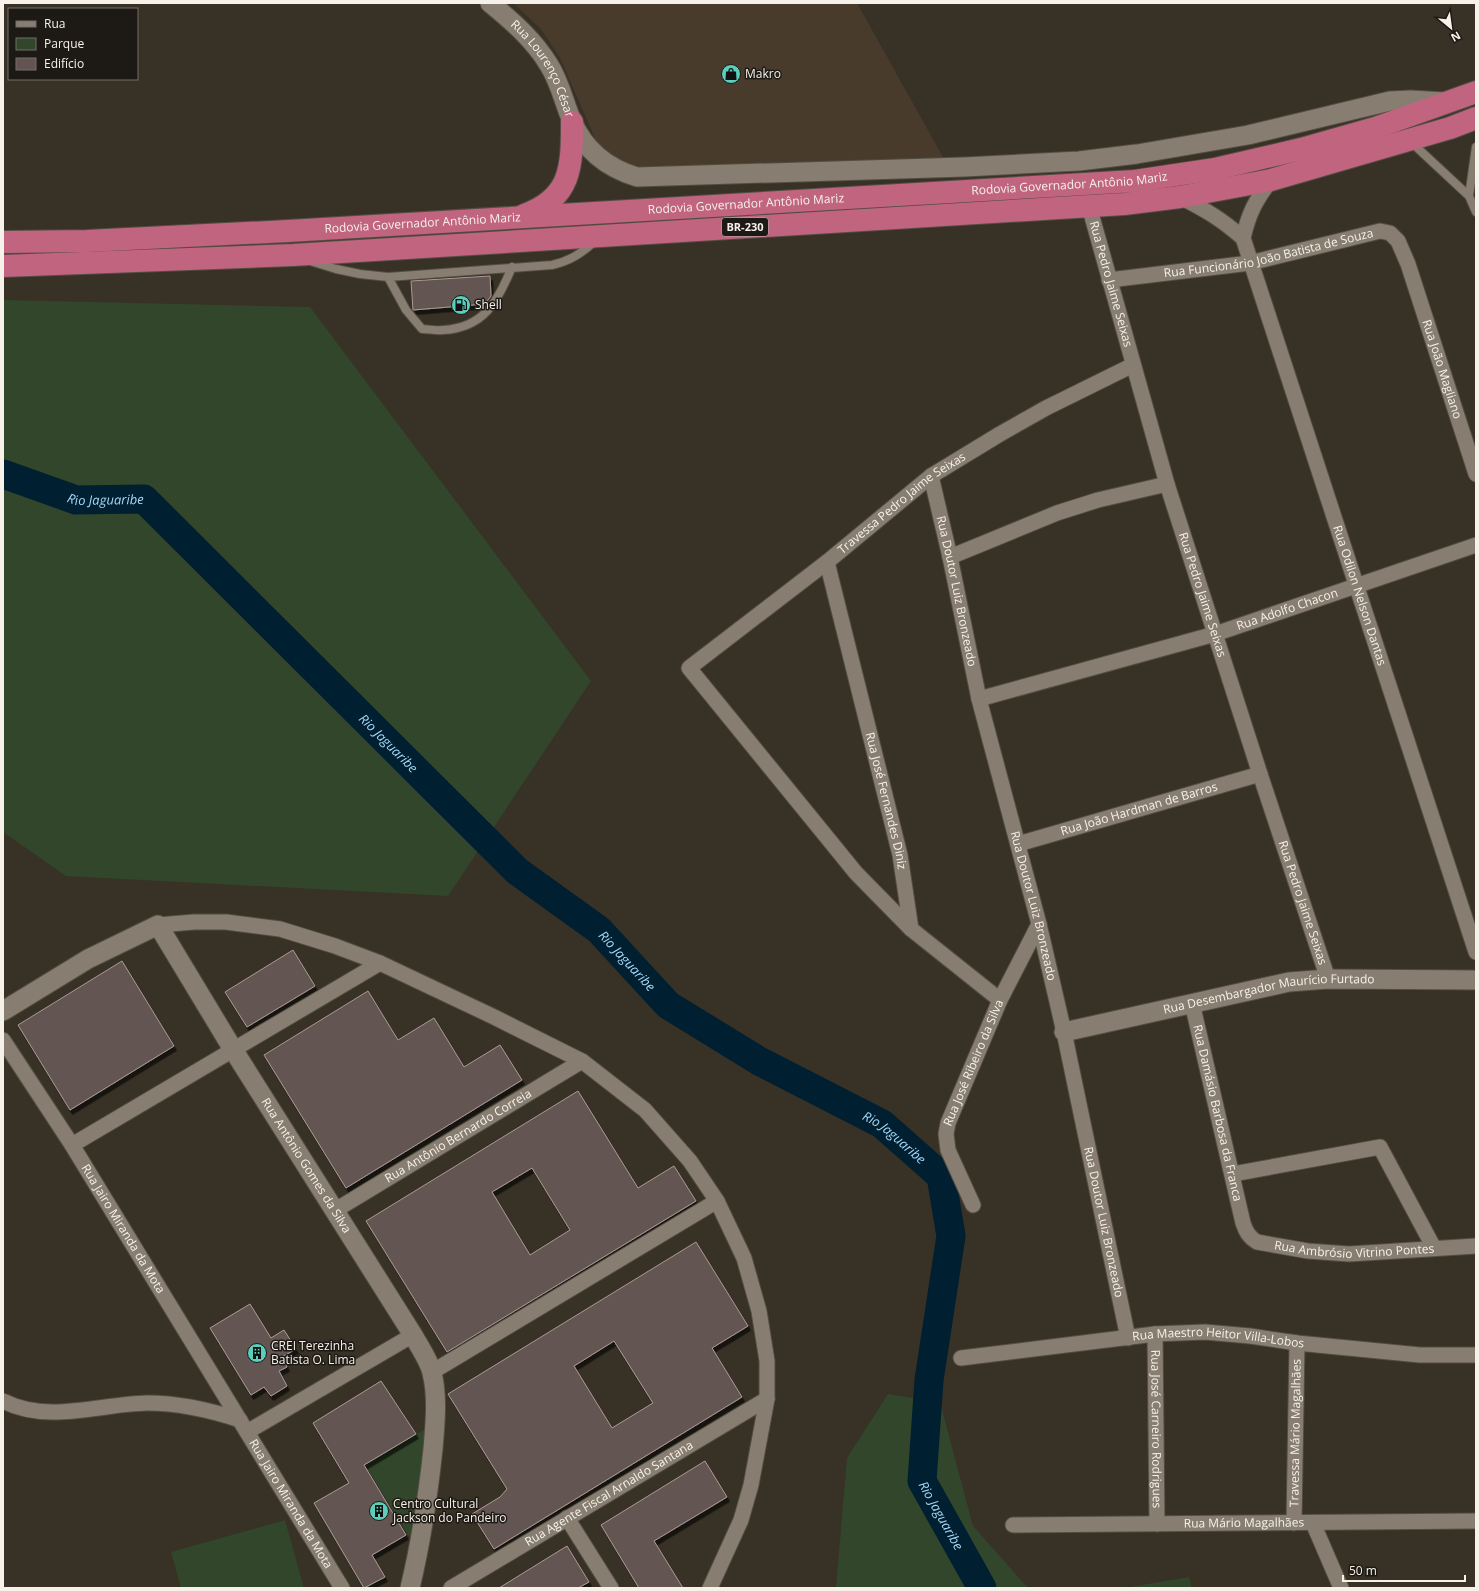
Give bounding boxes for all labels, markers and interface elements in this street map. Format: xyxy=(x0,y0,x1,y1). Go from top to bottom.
legend xyxy=(8,8,138,80)
north arrow xyxy=(1431,8,1471,48)
text: Rua xyxy=(44,15,65,32)
street label: Rua Lourenço César xyxy=(507,16,579,120)
text: N xyxy=(1449,28,1464,46)
text: Parque xyxy=(44,35,84,52)
text: Edifício xyxy=(44,55,84,72)
shop icon: Makro xyxy=(720,63,742,85)
place label: Makro xyxy=(745,65,781,82)
street label: Rodovia Governador Antônio Mariz xyxy=(971,167,1169,199)
street label: Rodovia Governador Antônio Mariz xyxy=(647,189,845,218)
street label: Rodovia Governador Antônio Mariz xyxy=(324,208,521,237)
road number: BR-230 xyxy=(722,218,768,236)
street label: Rua Pedro Jaime Seixas xyxy=(1086,219,1137,349)
street label: Rua Funcionário João Batista de Souza xyxy=(1163,224,1375,281)
fuel station icon: Shell xyxy=(450,294,472,316)
place label: Shell xyxy=(475,296,502,313)
street label: Rua João Magliano xyxy=(1419,317,1467,421)
street label: Travessa Pedro Jaime Seixas xyxy=(834,448,969,558)
water label: Rio Jaguaribe xyxy=(65,489,144,509)
street label: Rua Doutor Luiz Bronzeado xyxy=(933,514,981,668)
street label: Rua Odilon Nelson Dantas xyxy=(1329,523,1391,668)
street label: Rua Pedro Jaime Seixas xyxy=(1175,530,1231,659)
street label: Rua Adolfo Chacon xyxy=(1234,584,1340,634)
water label: Rio Jaguaribe xyxy=(355,710,422,777)
street label: Rua José Fernandes Diniz xyxy=(862,730,911,871)
street label: Rua João Hardman de Barros xyxy=(1058,778,1220,839)
street label: Rua Doutor Luiz Bronzeado xyxy=(1007,829,1061,982)
street label: Rua Pedro Jaime Seixas xyxy=(1275,838,1332,967)
water label: Rio Jaguaribe xyxy=(595,926,660,995)
street label: Rua Desembargador Maurício Furtado xyxy=(1162,970,1375,1018)
street label: Rua José Ribeiro da Silva xyxy=(939,997,1007,1129)
street label: Rua Damásio Barbosa da Franca xyxy=(1189,1023,1247,1203)
street label: Rua Antônio Bernardo Correia xyxy=(381,1085,534,1186)
street label: Rua Antônio Gomes da Silva xyxy=(258,1094,356,1236)
water label: Rio Jaguaribe xyxy=(860,1107,930,1168)
street label: Rua Doutor Luiz Bronzeado xyxy=(1080,1145,1128,1299)
street label: Rua Jairo Miranda da Mota xyxy=(78,1161,170,1297)
street label: Rua Ambrósio Vitrino Pontes xyxy=(1273,1236,1435,1262)
street label: Rua Maestro Heitor Villa-Lobos xyxy=(1131,1323,1305,1352)
place label: CREI Terezinha Batista O. Lima xyxy=(271,1337,355,1368)
building icon: CREI Terezinha Batista O. Lima xyxy=(246,1342,268,1364)
street label: Rua José Carneiro Rodrigues xyxy=(1147,1350,1166,1509)
street label: Travessa Mário Magalhães xyxy=(1285,1359,1305,1507)
street label: Rua Jairo Miranda da Mota xyxy=(245,1436,337,1572)
street label: Rua Agente Fiscal Arnaldo Santana xyxy=(521,1436,696,1550)
water label: Rio Jaguaribe xyxy=(915,1478,968,1553)
place label: Centro Cultural Jackson do Pandeiro xyxy=(392,1495,507,1526)
building icon: Centro Cultural Jackson do Pandeiro xyxy=(368,1500,390,1522)
street label: Rua Mário Magalhães xyxy=(1184,1513,1305,1532)
scale bar xyxy=(1343,1557,1465,1583)
text: 50 m xyxy=(1349,1562,1377,1579)

